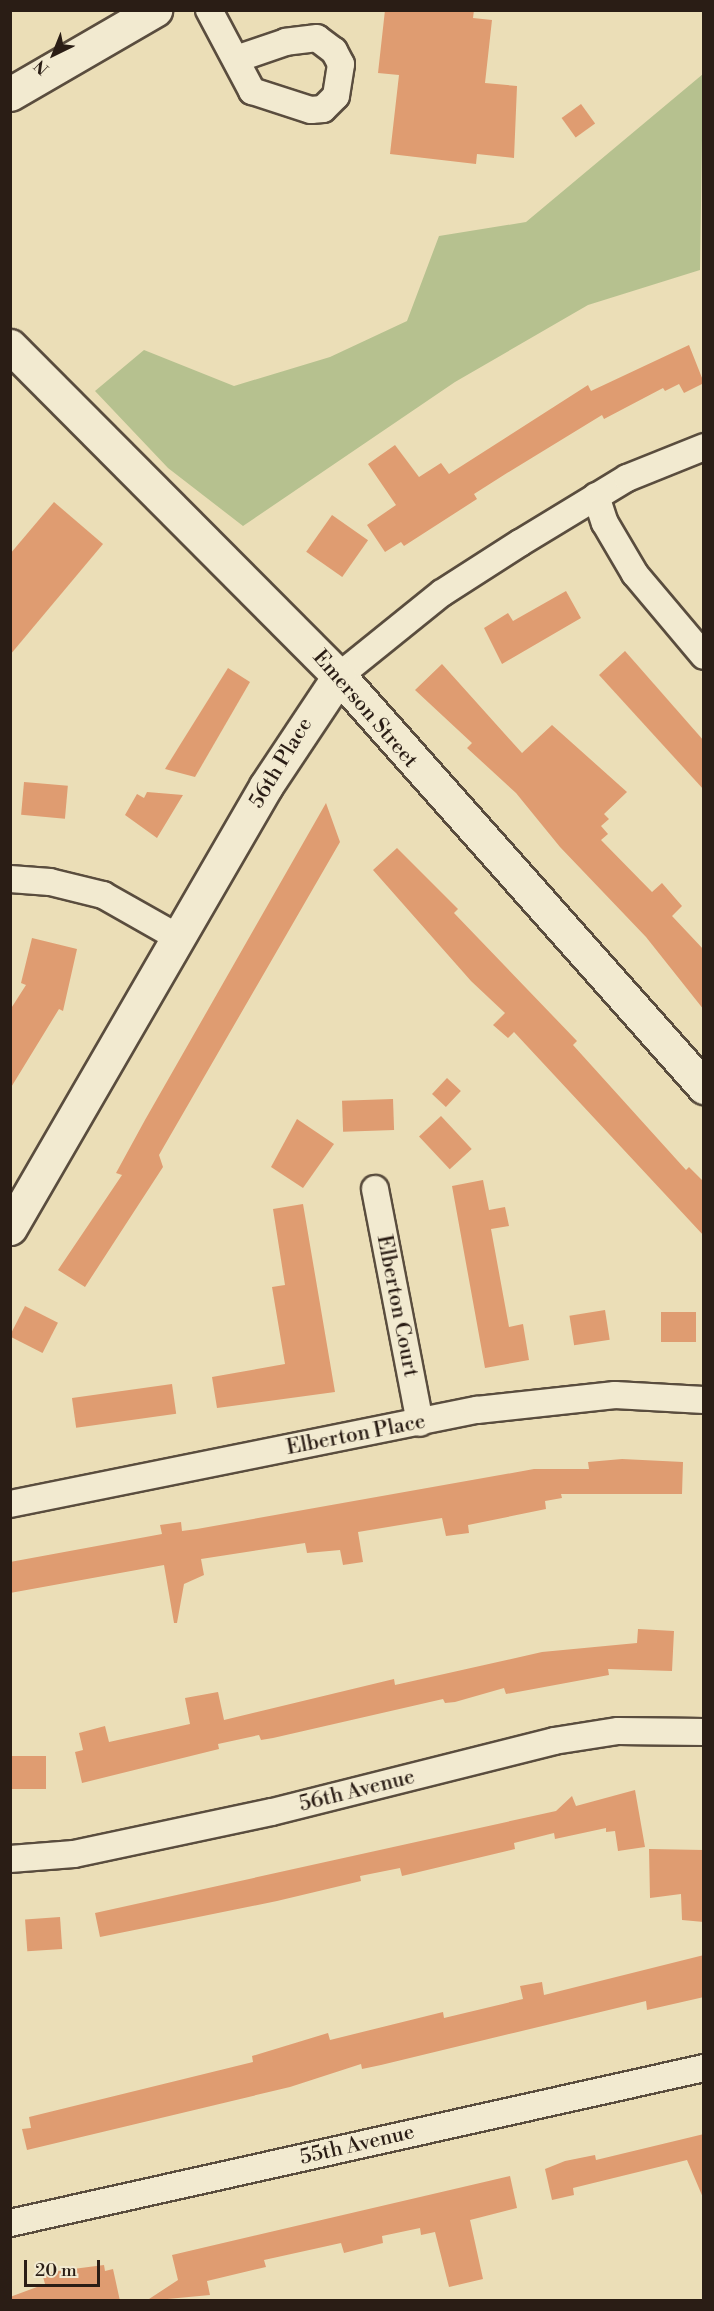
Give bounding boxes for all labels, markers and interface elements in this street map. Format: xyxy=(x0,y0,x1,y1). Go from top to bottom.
north arrow xyxy=(24,24,84,84)
text: N xyxy=(30,56,53,79)
street label: Emerson Street xyxy=(307,645,423,773)
street label: 56th Place xyxy=(244,713,318,813)
street label: Elberton Court xyxy=(371,1233,423,1379)
street label: Elberton Place xyxy=(284,1409,428,1461)
street label: 56th Avenue xyxy=(297,1764,417,1818)
street label: 55th Avenue xyxy=(297,2120,417,2170)
scale bar xyxy=(27,2248,104,2286)
text: 20 m xyxy=(35,2259,77,2282)

